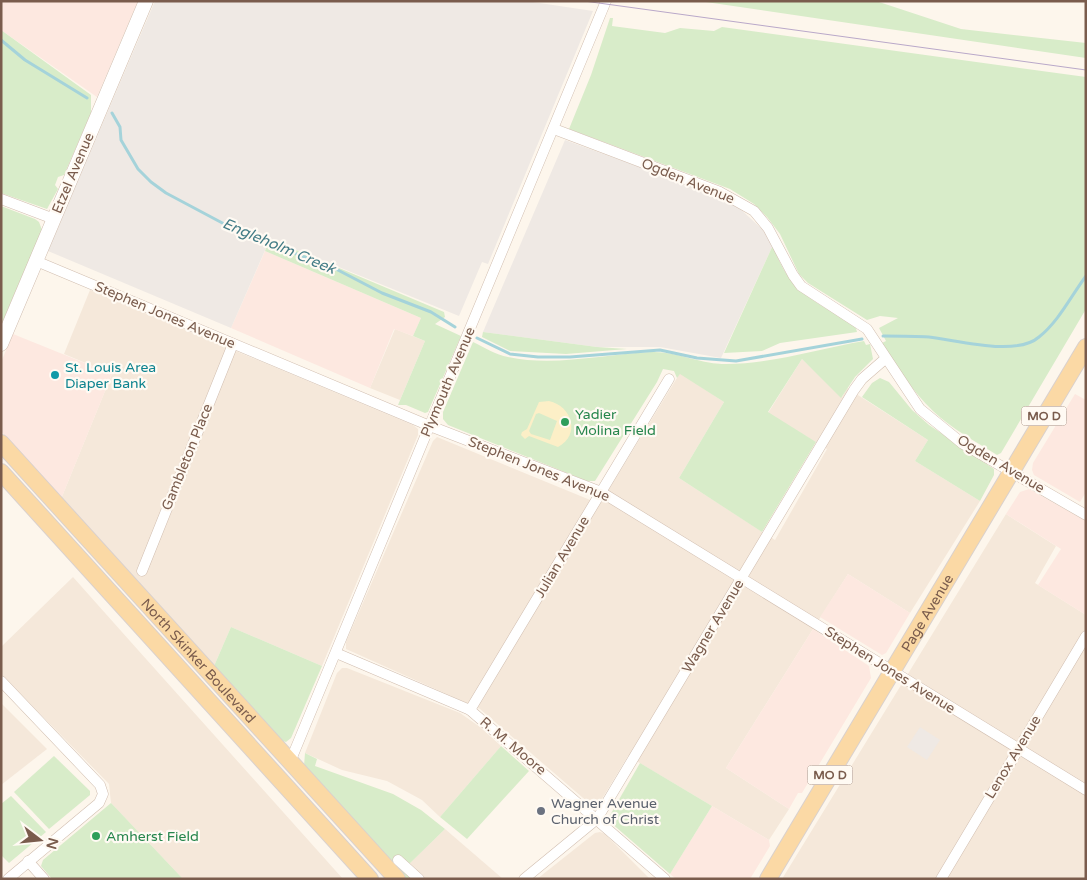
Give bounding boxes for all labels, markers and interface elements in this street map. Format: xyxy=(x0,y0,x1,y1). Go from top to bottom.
street label: Etzel Avenue xyxy=(48,130,98,216)
street label: Ogden Avenue xyxy=(639,155,737,207)
water label: Engleholm Creek xyxy=(220,214,340,279)
street label: Stephen Jones Avenue xyxy=(92,278,238,352)
street label: Plymouth Avenue xyxy=(417,324,479,440)
place label: St. Louis Area Diaper Bank xyxy=(65,359,156,392)
marker: St. Louis Area Diaper Bank xyxy=(49,369,61,381)
street label: Gambleton Place xyxy=(158,401,216,513)
place label: Yadier Molina Field xyxy=(575,406,656,439)
road number: MO D xyxy=(1022,406,1066,426)
marker: Yadier Molina Field xyxy=(559,416,571,428)
street label: Ogden Avenue xyxy=(954,431,1048,497)
street label: Stephen Jones Avenue xyxy=(466,433,612,505)
street label: Julian Avenue xyxy=(531,513,593,601)
street label: Page Avenue xyxy=(897,571,957,655)
street label: Wagner Avenue xyxy=(678,576,748,676)
street label: North Skinker Boulevard xyxy=(138,595,260,726)
street label: Stephen Jones Avenue xyxy=(822,623,959,717)
street label: Lenox Avenue xyxy=(981,712,1045,802)
street label: R. M. Moore xyxy=(476,713,550,779)
road number: MO D xyxy=(808,766,852,784)
place label: Wagner Avenue Church of Christ xyxy=(551,795,660,828)
marker: Wagner Avenue Church of Christ xyxy=(535,805,547,817)
north arrow xyxy=(15,815,65,865)
place label: Amherst Field xyxy=(106,828,199,845)
marker: Amherst Field xyxy=(90,830,102,842)
text: N xyxy=(42,836,62,851)

